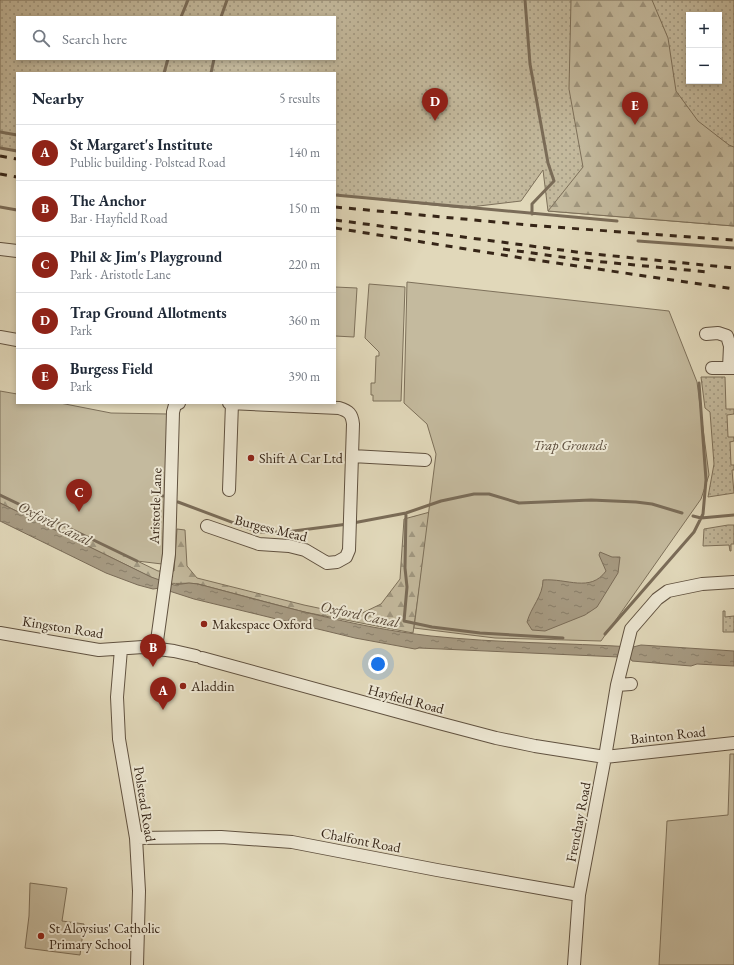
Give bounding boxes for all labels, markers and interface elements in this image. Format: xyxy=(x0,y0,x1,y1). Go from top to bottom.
map controls xyxy=(686,12,722,84)
button: + xyxy=(686,12,722,48)
search box xyxy=(16,16,336,60)
icon: search xyxy=(30,27,52,49)
text: Search here xyxy=(62,29,127,48)
button: − xyxy=(686,48,722,84)
text: Nearby xyxy=(32,87,84,109)
pin: D xyxy=(422,88,448,121)
text: 5 results xyxy=(279,90,320,107)
pin: E xyxy=(622,92,648,125)
text: St Margaret's Institute xyxy=(70,135,212,154)
text: A xyxy=(40,144,50,161)
text: 140 m xyxy=(289,144,320,161)
text: Public building · Polstead Road xyxy=(70,154,225,171)
text: The Anchor xyxy=(70,191,146,210)
text: B xyxy=(41,200,49,217)
text: 150 m xyxy=(289,200,320,217)
text: Bar · Hayfield Road xyxy=(70,210,168,227)
text: Phil & Jim's Playground xyxy=(70,247,222,266)
text: C xyxy=(40,256,50,273)
text: 220 m xyxy=(289,256,320,273)
text: Park · Aristotle Lane xyxy=(70,266,171,283)
text: Trap Ground Allotments xyxy=(70,303,227,322)
text: D xyxy=(40,312,50,329)
text: 360 m xyxy=(289,312,320,329)
text: Park xyxy=(70,322,92,339)
text: Burgess Field xyxy=(70,359,153,378)
text: E xyxy=(41,368,49,385)
text: 390 m xyxy=(289,368,320,385)
text: Park xyxy=(70,378,92,395)
park label: Trap Grounds xyxy=(533,436,607,454)
place label: Shift A Car Ltd xyxy=(259,449,344,467)
marker: Shift A Car Ltd xyxy=(246,453,256,463)
street label: Aristotle Lane xyxy=(145,467,165,545)
pin: C xyxy=(66,479,92,512)
water label: Oxford Canal xyxy=(15,496,95,550)
street label: Burgess Mead xyxy=(233,510,310,546)
water label: Oxford Canal xyxy=(319,596,402,632)
street label: Kingston Road xyxy=(21,612,106,642)
place label: Makespace Oxford xyxy=(212,615,313,633)
marker: Makespace Oxford xyxy=(199,619,209,629)
pin: B xyxy=(140,634,166,667)
your location xyxy=(368,654,388,674)
pin: A xyxy=(150,677,176,710)
place label: Aladdin xyxy=(190,677,235,695)
street label: Hayfield Road xyxy=(366,680,447,718)
marker: Aladdin xyxy=(178,681,188,691)
street label: Bainton Road xyxy=(630,722,707,748)
street label: Polstead Road xyxy=(130,765,160,844)
street label: Frenchay Road xyxy=(561,779,595,864)
street label: Chalfont Road xyxy=(320,823,403,857)
place label: St Aloysius' Catholic Primary School xyxy=(49,919,161,953)
marker: St Aloysius' Catholic Primary School xyxy=(36,931,46,941)

